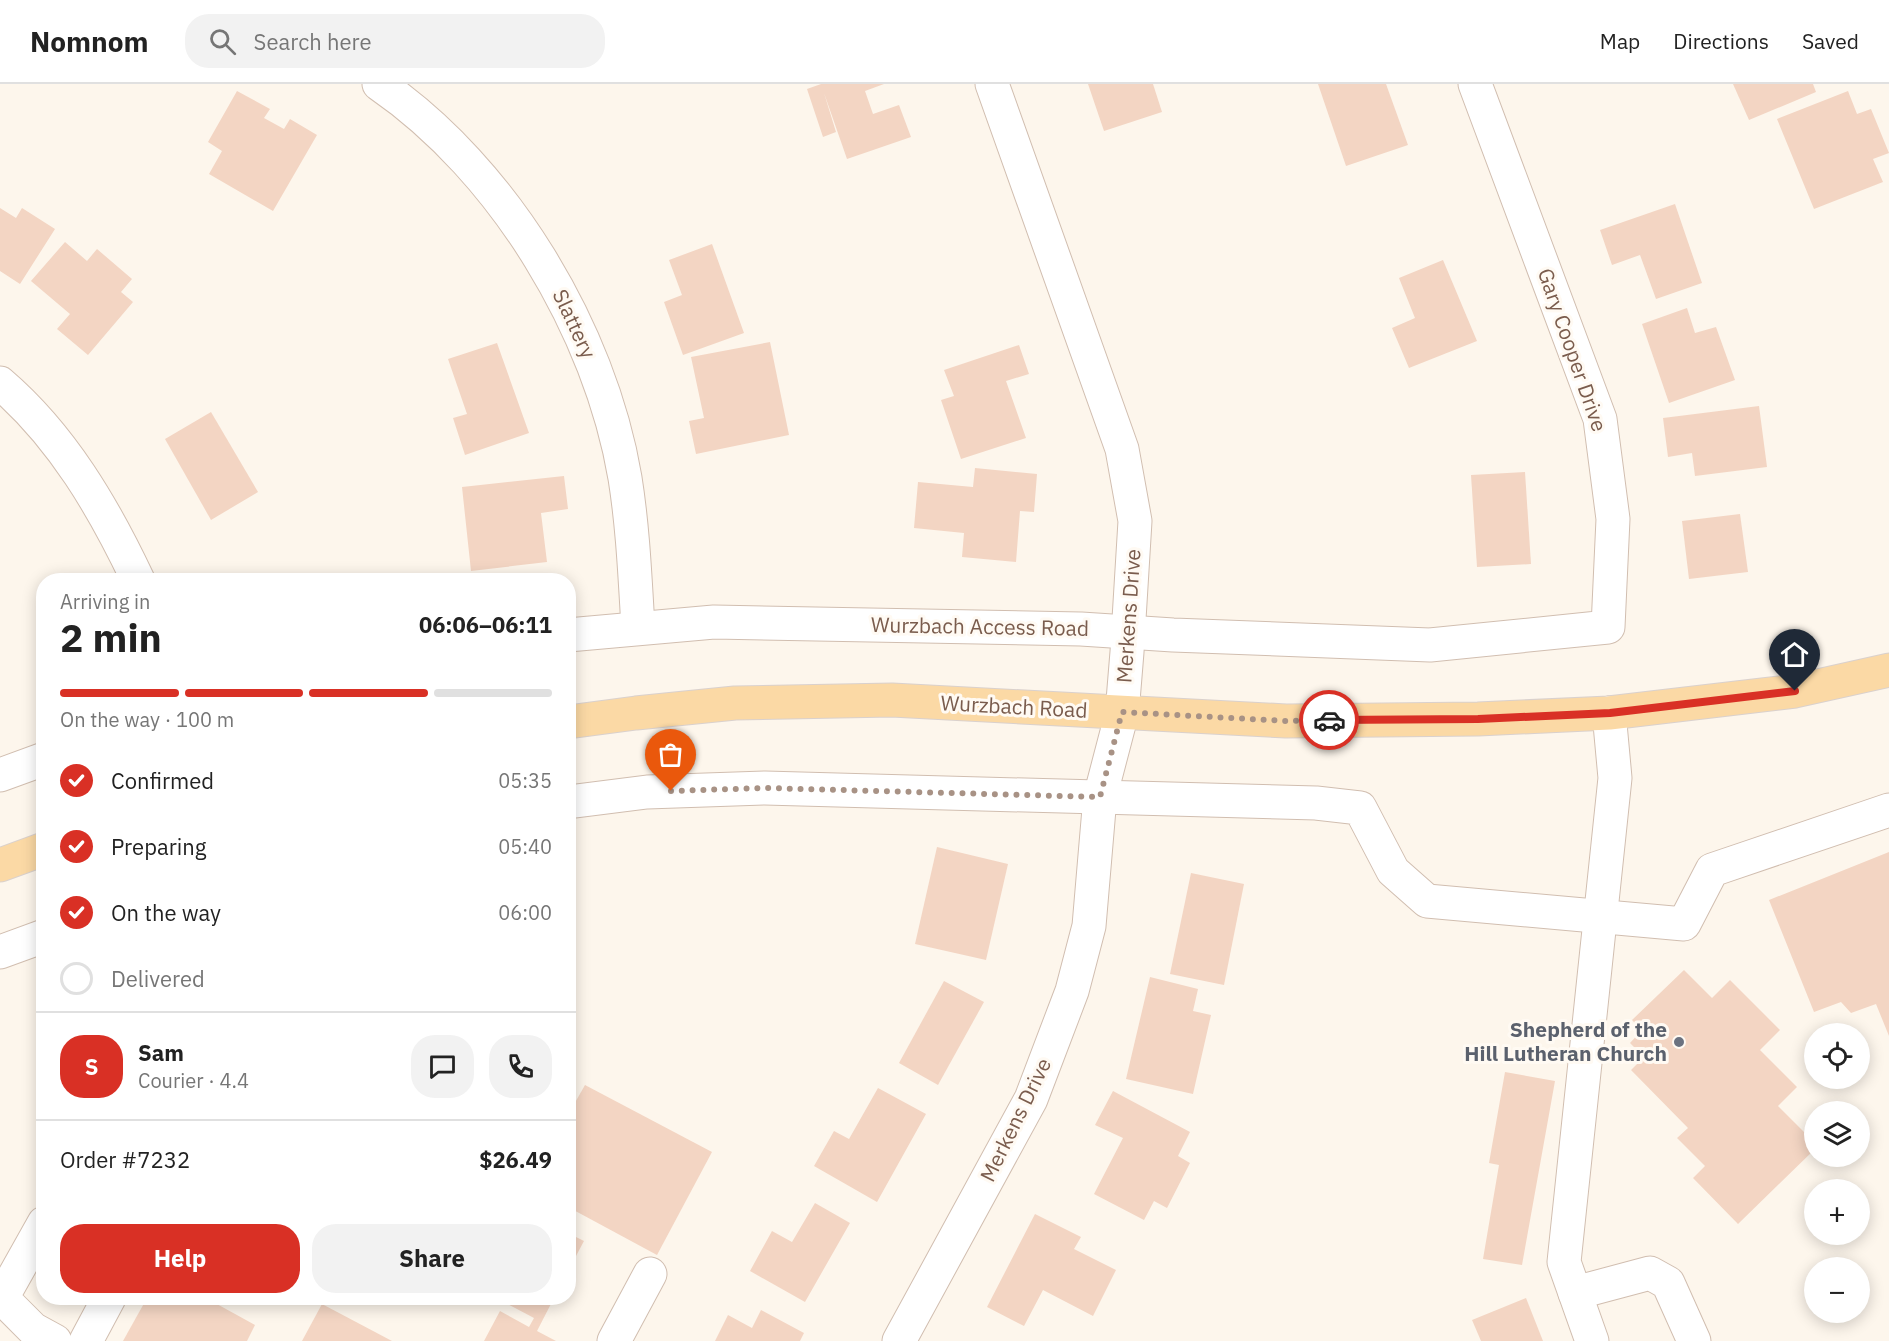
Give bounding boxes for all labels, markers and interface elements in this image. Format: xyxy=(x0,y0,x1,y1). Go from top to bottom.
search box xyxy=(185,14,605,68)
text: Nomnom xyxy=(30,23,149,60)
icon: search xyxy=(206,25,239,58)
text: Search here xyxy=(254,27,372,56)
text: Map xyxy=(1600,27,1640,55)
text: Directions xyxy=(1673,27,1769,55)
text: Saved xyxy=(1802,27,1859,55)
street label: Gary Cooper Drive xyxy=(1532,264,1614,435)
street label: Slattery xyxy=(547,284,603,363)
street label: Merkens Drive xyxy=(1109,548,1147,684)
text: Arriving in xyxy=(60,588,150,615)
text: 06:06–06:11 xyxy=(419,610,552,639)
street label: Wurzbach Access Road xyxy=(871,610,1089,642)
text: 2 min xyxy=(60,612,162,663)
pin xyxy=(1769,629,1820,691)
icon: home xyxy=(1778,638,1811,671)
street label: Wurzbach Road xyxy=(940,688,1088,724)
courier xyxy=(1299,690,1359,750)
icon: car xyxy=(1313,704,1346,737)
text: On the way · 100 m xyxy=(60,706,234,733)
pin xyxy=(645,729,696,791)
icon: bag xyxy=(654,738,687,771)
icon: check xyxy=(60,764,93,797)
text: Confirmed xyxy=(111,766,214,795)
text: 05:35 xyxy=(498,767,552,794)
icon: check xyxy=(60,830,93,863)
text: Preparing xyxy=(111,832,206,861)
text: 05:40 xyxy=(498,833,552,860)
icon: check xyxy=(60,896,93,929)
text: On the way xyxy=(111,898,221,927)
text: 06:00 xyxy=(498,899,552,926)
text: Delivered xyxy=(111,964,205,993)
place label: Shepherd of the Hill Lutheran Church xyxy=(1464,1015,1667,1067)
map controls xyxy=(1804,1023,1870,1323)
button: locate xyxy=(1804,1023,1870,1089)
button: chat xyxy=(411,1035,474,1098)
button: phone xyxy=(489,1035,552,1098)
marker: Shepherd of the Hill Lutheran Church xyxy=(1672,1035,1686,1049)
text: Sam xyxy=(138,1038,184,1067)
text: S xyxy=(85,1052,98,1081)
street label: Merkens Drive xyxy=(973,1053,1057,1186)
text: Courier · 4.4 xyxy=(138,1067,249,1094)
button: layers xyxy=(1804,1101,1870,1167)
text: Order #7232 xyxy=(60,1145,190,1174)
text: $26.49 xyxy=(479,1145,552,1174)
button: + xyxy=(1804,1179,1870,1245)
button: Help xyxy=(60,1224,300,1293)
button: Share xyxy=(312,1224,552,1293)
button: − xyxy=(1804,1257,1870,1323)

